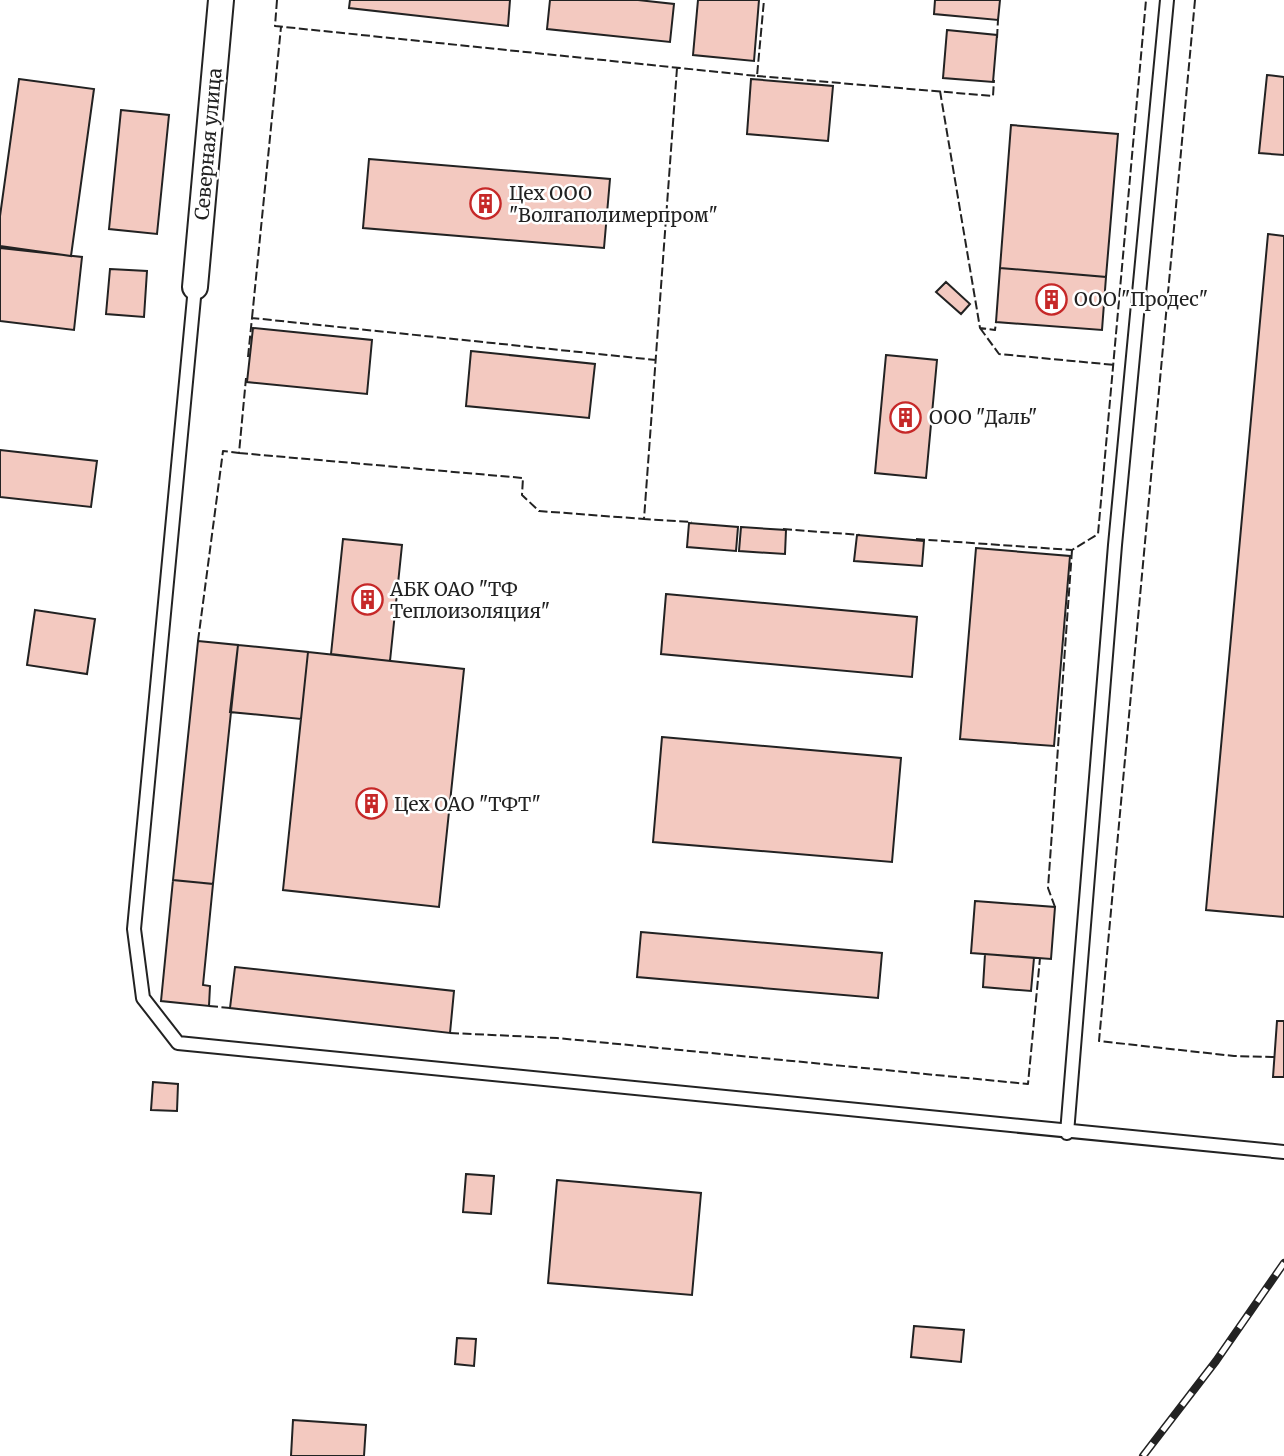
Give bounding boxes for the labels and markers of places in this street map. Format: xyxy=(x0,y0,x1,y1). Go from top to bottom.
place label: Цех ООО "Волгаполимерпром" xyxy=(509,181,718,227)
building icon: Цех ООО "Волгаполимерпром" xyxy=(469,187,503,221)
building icon: ООО "Продес" xyxy=(1034,282,1068,316)
place label: ООО "Продес" xyxy=(1074,287,1208,311)
building icon: ООО "Даль" xyxy=(889,400,923,434)
place label: ООО "Даль" xyxy=(929,405,1037,429)
place label: АБК ОАО "ТФ Теплоизоляция" xyxy=(389,577,550,623)
building icon: АБК ОАО "ТФ Теплоизоляция" xyxy=(350,583,384,617)
building icon: Цех ОАО "ТФТ" xyxy=(354,787,388,821)
place label: Цех ОАО "ТФТ" xyxy=(394,792,541,816)

